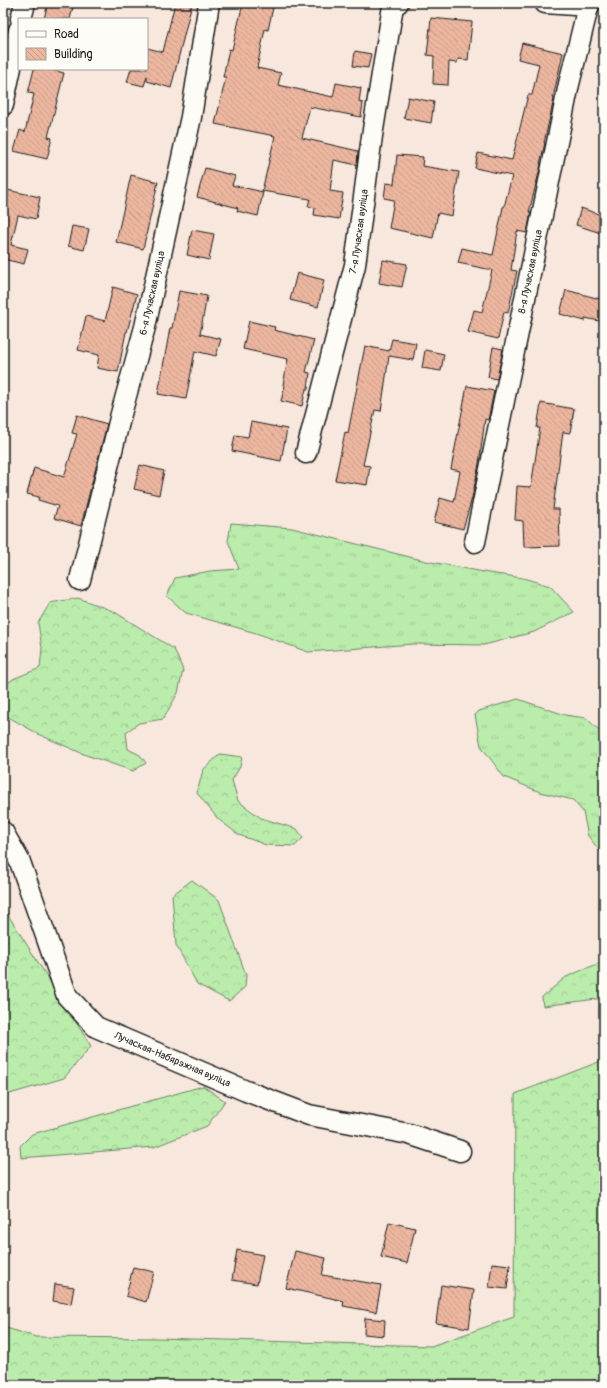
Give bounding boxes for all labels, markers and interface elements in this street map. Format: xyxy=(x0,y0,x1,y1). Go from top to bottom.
legend xyxy=(18,18,148,70)
text: Road xyxy=(54,27,79,42)
text: Building xyxy=(54,47,93,62)
street label: 7-я Лучаская вуліца xyxy=(347,188,371,275)
street label: 8-я Лучаская вуліца xyxy=(516,228,545,315)
street label: 6-я Лучаская вуліца xyxy=(137,249,168,337)
street label: Лучаская-Набярэжная вуліца xyxy=(112,1029,233,1090)

